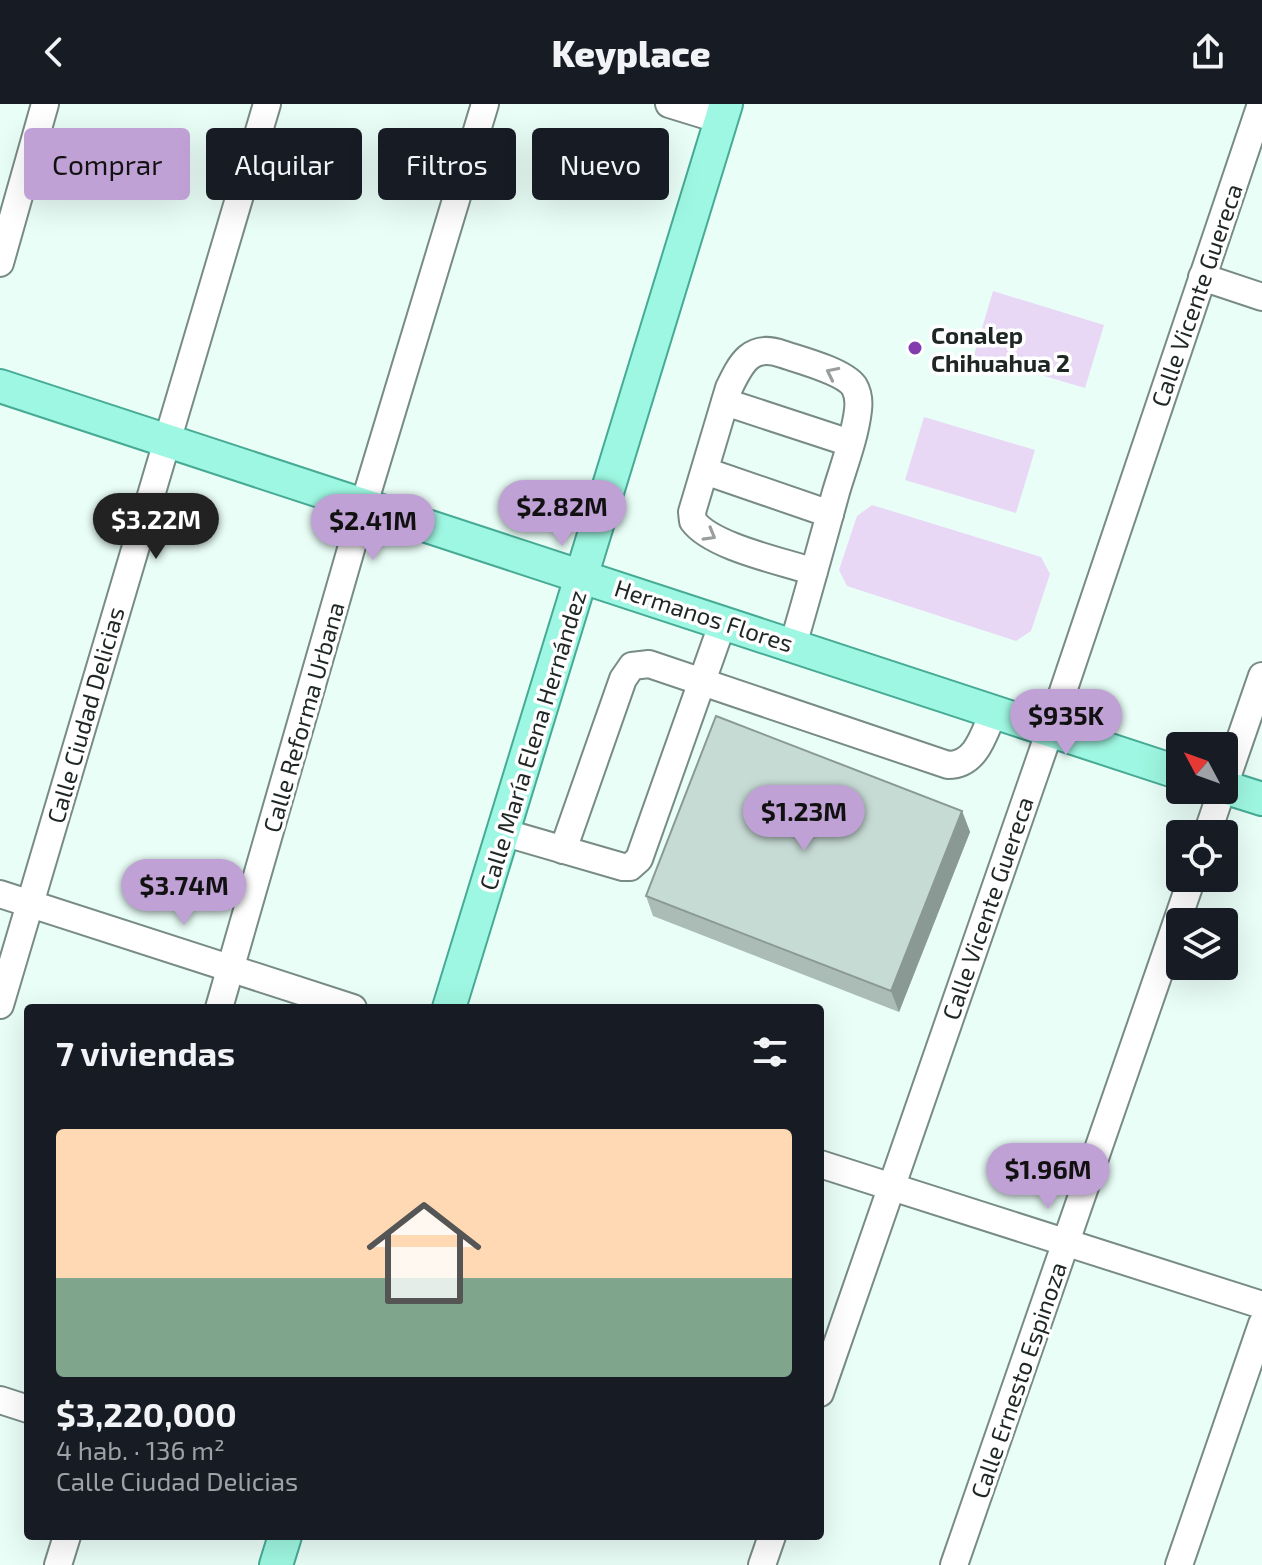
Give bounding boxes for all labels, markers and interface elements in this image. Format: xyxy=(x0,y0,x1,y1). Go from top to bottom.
icon: back xyxy=(32,30,76,74)
icon: share xyxy=(1186,30,1230,74)
text: Keyplace xyxy=(551,31,711,74)
chip: Comprar xyxy=(24,128,190,200)
chip: Alquilar xyxy=(206,128,362,200)
chip: Filtros xyxy=(378,128,516,200)
chip: Nuevo xyxy=(532,128,669,200)
street label: Calle Vicente Guereca xyxy=(1144,180,1248,410)
place label: Conalep Chihuahua 2 xyxy=(931,320,1070,377)
marker: Conalep Chihuahua 2 xyxy=(906,339,924,357)
one-way arrow xyxy=(826,367,840,383)
pin: $2.82M xyxy=(497,480,627,548)
text: $2.82M xyxy=(516,490,608,521)
pin: $3.22M xyxy=(91,493,221,561)
pin: $2.41M xyxy=(308,494,438,562)
text: $3.22M xyxy=(111,503,201,534)
text: $2.41M xyxy=(329,504,417,535)
one-way arrow xyxy=(701,525,716,541)
street label: Hermanos Flores xyxy=(611,572,797,658)
street label: Calle María Elena Hernández xyxy=(473,587,591,893)
street label: Calle Reforma Urbana xyxy=(256,598,350,836)
street label: Calle Ciudad Delicias xyxy=(40,604,130,826)
pin: $935K xyxy=(1010,689,1122,757)
text: $935K xyxy=(1028,699,1104,730)
north arrow xyxy=(1166,732,1238,804)
map controls xyxy=(1166,732,1238,980)
pin: $1.23M xyxy=(739,785,869,853)
street label: Calle Vicente Guereca xyxy=(935,793,1039,1023)
text: $1.23M xyxy=(761,795,847,826)
button: locate xyxy=(1166,820,1238,892)
pin: $3.74M xyxy=(119,859,249,927)
text: $3.74M xyxy=(139,869,229,900)
button: layers xyxy=(1166,908,1238,980)
icon: filters xyxy=(748,1030,792,1074)
text: 7 viviendas xyxy=(56,1032,235,1073)
pin: $1.96M xyxy=(983,1143,1113,1211)
text: $1.96M xyxy=(1004,1153,1092,1184)
icon: home xyxy=(352,1181,496,1325)
street label: Calle Ernesto Espinoza xyxy=(964,1258,1072,1502)
text: $3,220,000 xyxy=(56,1393,237,1434)
text: 4 hab. · 136 m² xyxy=(56,1434,225,1465)
text: Calle Ciudad Delicias xyxy=(56,1465,298,1496)

